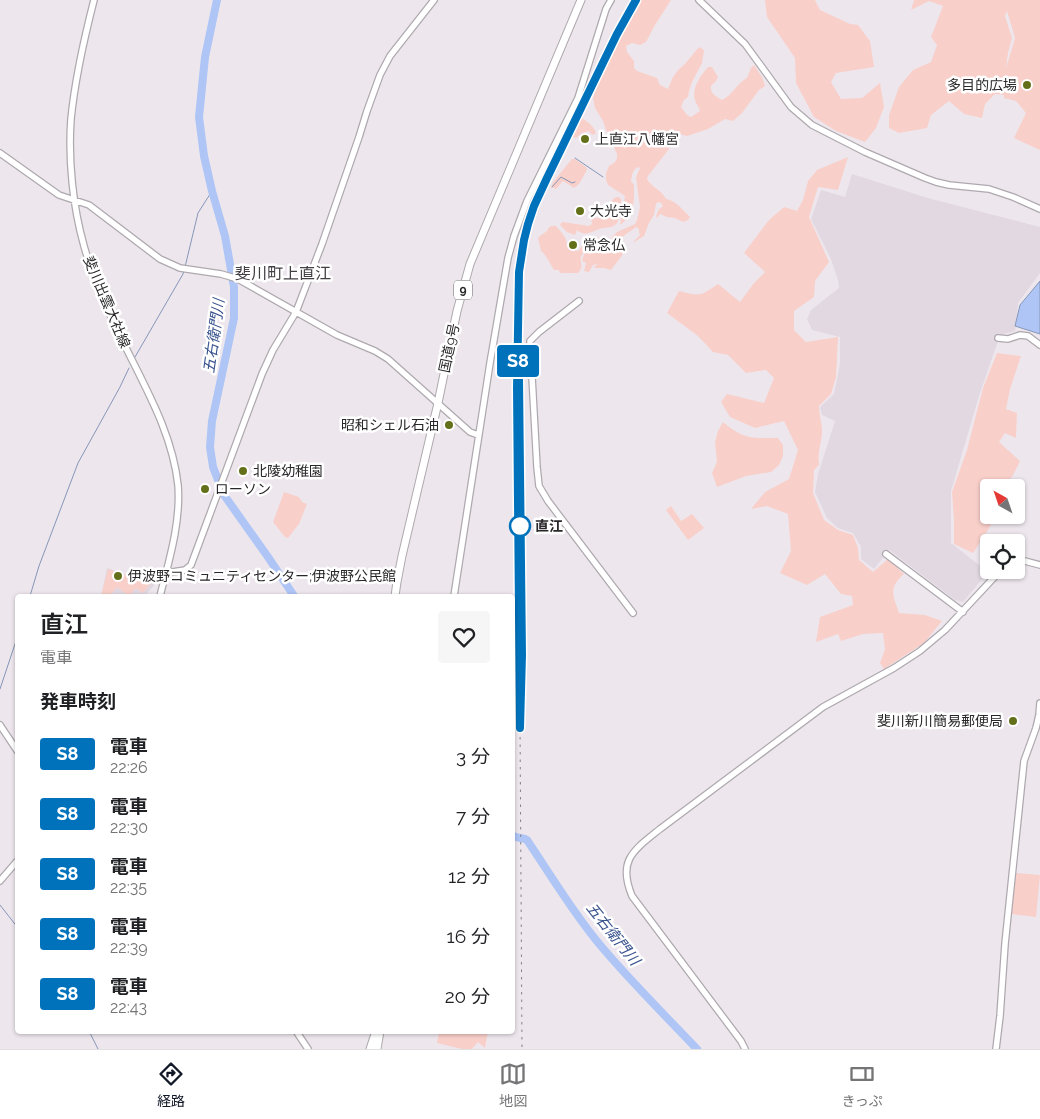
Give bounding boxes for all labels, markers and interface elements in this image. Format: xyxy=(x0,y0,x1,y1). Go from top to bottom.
place label: 多目的広場 xyxy=(947,77,1017,93)
marker: 多目的広場 xyxy=(1021,79,1033,91)
place label: 上直江八幡宮 xyxy=(595,131,679,147)
marker: 上直江八幡宮 xyxy=(579,133,591,145)
place label: 大光寺 xyxy=(590,203,632,219)
marker: 大光寺 xyxy=(574,205,586,217)
place label: 常念仏 xyxy=(583,237,625,253)
marker: 常念仏 xyxy=(567,239,579,251)
street label: 斐川出雲大社線 xyxy=(80,254,134,350)
district label: 斐川町上直江 xyxy=(235,264,331,283)
road number: 9 xyxy=(454,280,472,300)
water label: 五右衛門川 xyxy=(200,296,228,374)
street label: 国道9号 xyxy=(436,322,462,374)
line badge: S8 xyxy=(496,345,540,377)
text: S8 xyxy=(507,350,529,371)
place label: 昭和シェル石油 xyxy=(341,417,439,433)
marker: 昭和シェル石油 xyxy=(443,419,455,431)
place label: 北陵幼稚園 xyxy=(253,463,323,479)
marker: 北陵幼稚園 xyxy=(237,465,249,477)
north arrow xyxy=(980,479,1025,524)
map controls xyxy=(980,479,1025,579)
place label: ローソン xyxy=(215,481,271,497)
marker: ローソン xyxy=(199,483,211,495)
marker: 直江 xyxy=(509,515,531,537)
place label: 直江 xyxy=(535,518,563,534)
button: locate xyxy=(980,534,1025,579)
place label: 伊波野コミュニティセンター;伊波野公民館 xyxy=(128,568,396,584)
marker: 伊波野コミュニティセンター;伊波野公民館 xyxy=(112,570,124,582)
text: 直江 xyxy=(40,610,88,639)
button: heart xyxy=(438,611,490,663)
text: 電車 xyxy=(40,648,72,667)
text: 発車時刻 xyxy=(40,690,116,712)
place label: 斐川新川簡易郵便局 xyxy=(877,713,1003,729)
marker: 斐川新川簡易郵便局 xyxy=(1007,715,1019,727)
text: 電車 xyxy=(110,735,148,757)
text: S8 xyxy=(57,743,78,764)
text: 3 分 xyxy=(456,745,490,767)
text: 22:26 xyxy=(110,758,148,777)
text: 電車 xyxy=(110,795,148,817)
text: S8 xyxy=(57,803,78,824)
text: 7 分 xyxy=(456,805,490,827)
text: 22:30 xyxy=(110,818,148,837)
text: 電車 xyxy=(110,855,148,877)
text: S8 xyxy=(57,863,78,884)
text: 12 分 xyxy=(448,865,490,887)
text: 22:35 xyxy=(110,878,147,897)
water label: 五右衛門川 xyxy=(582,899,645,970)
text: 電車 xyxy=(110,915,148,937)
text: S8 xyxy=(57,923,78,944)
text: 16 分 xyxy=(447,925,490,947)
text: 22:39 xyxy=(110,938,148,957)
text: 電車 xyxy=(110,975,148,997)
text: S8 xyxy=(57,983,78,1004)
text: 20 分 xyxy=(445,985,490,1007)
text: 22:43 xyxy=(110,998,147,1017)
tab: 経路 xyxy=(157,1060,185,1110)
tab: 地図 xyxy=(499,1060,527,1110)
tab: きっぷ xyxy=(841,1060,883,1110)

